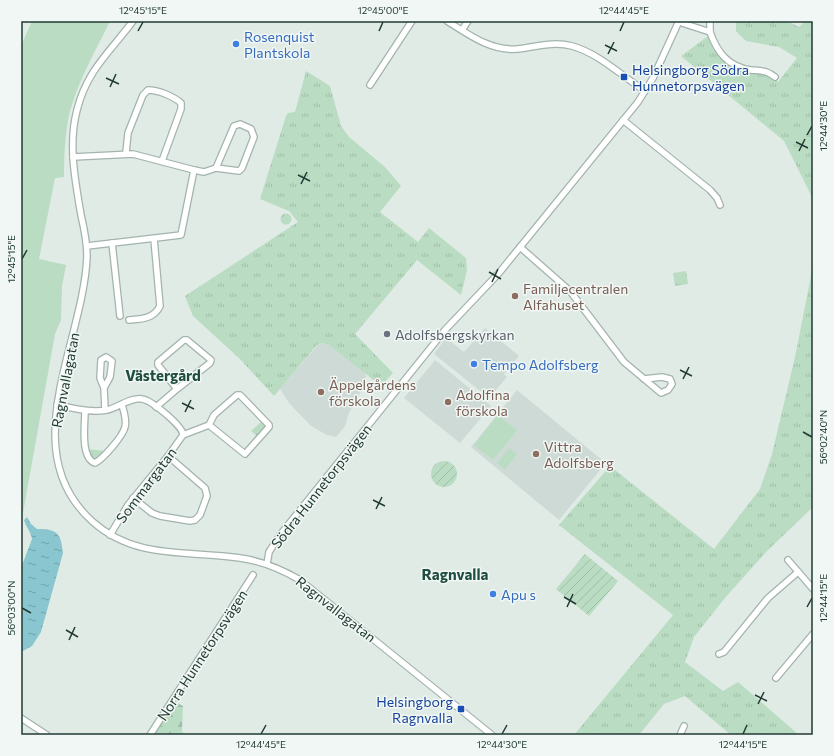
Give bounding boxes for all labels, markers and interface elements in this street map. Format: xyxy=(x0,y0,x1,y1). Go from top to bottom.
text: 12°45'15"E xyxy=(119,4,167,16)
text: 12°45'00"E xyxy=(357,4,409,16)
text: 12°44'45"E xyxy=(599,4,649,16)
place label: Rosenquist Plantskola xyxy=(244,28,315,61)
marker: Rosenquist Plantskola xyxy=(231,39,241,49)
place label: Helsingborg Södra Hunnetorpsvägen xyxy=(632,61,749,94)
marker: Helsingborg Södra Hunnetorpsvägen xyxy=(619,72,629,82)
text: 12°44'30"E xyxy=(817,101,829,151)
text: 12°45'15"E xyxy=(5,235,17,283)
place label: Familjecentralen Alfahuset xyxy=(523,280,628,313)
marker: Familjecentralen Alfahuset xyxy=(510,291,520,301)
place label: Adolfsbergskyrkan xyxy=(395,326,515,343)
marker: Adolfsbergskyrkan xyxy=(382,329,392,339)
street label: Ragnvallagatan xyxy=(47,331,83,429)
place label: Tempo Adolfsberg xyxy=(482,356,599,373)
marker: Tempo Adolfsberg xyxy=(469,359,479,369)
district label: Västergård xyxy=(125,366,201,384)
place label: Äppelgårdens förskola xyxy=(329,376,416,409)
place label: Adolfina förskola xyxy=(456,386,510,419)
marker: Äppelgårdens förskola xyxy=(316,387,326,397)
marker: Adolfina förskola xyxy=(443,397,453,407)
text: 56°02'40"N xyxy=(817,410,829,464)
street label: Södra Hunnetorpsvägen xyxy=(267,421,375,551)
place label: Vittra Adolfsberg xyxy=(544,438,614,471)
street label: Sommargatan xyxy=(112,444,180,526)
marker: Vittra Adolfsberg xyxy=(531,449,541,459)
district label: Ragnvalla xyxy=(422,565,489,583)
street label: Ragnvallagatan xyxy=(293,573,379,645)
text: 12°44'15"E xyxy=(817,574,829,622)
text: 56°03'00"N xyxy=(5,580,17,636)
street label: Norra Hunnetorpsvägen xyxy=(153,586,251,724)
place label: Apu s xyxy=(501,586,536,603)
marker: Apu s xyxy=(488,589,498,599)
place label: Helsingborg Ragnvalla xyxy=(376,693,453,726)
marker: Helsingborg Ragnvalla xyxy=(456,704,466,714)
text: 12°44'45"E xyxy=(236,738,286,750)
text: 12°44'30"E xyxy=(477,738,527,750)
text: 12°44'15"E xyxy=(719,738,767,750)

